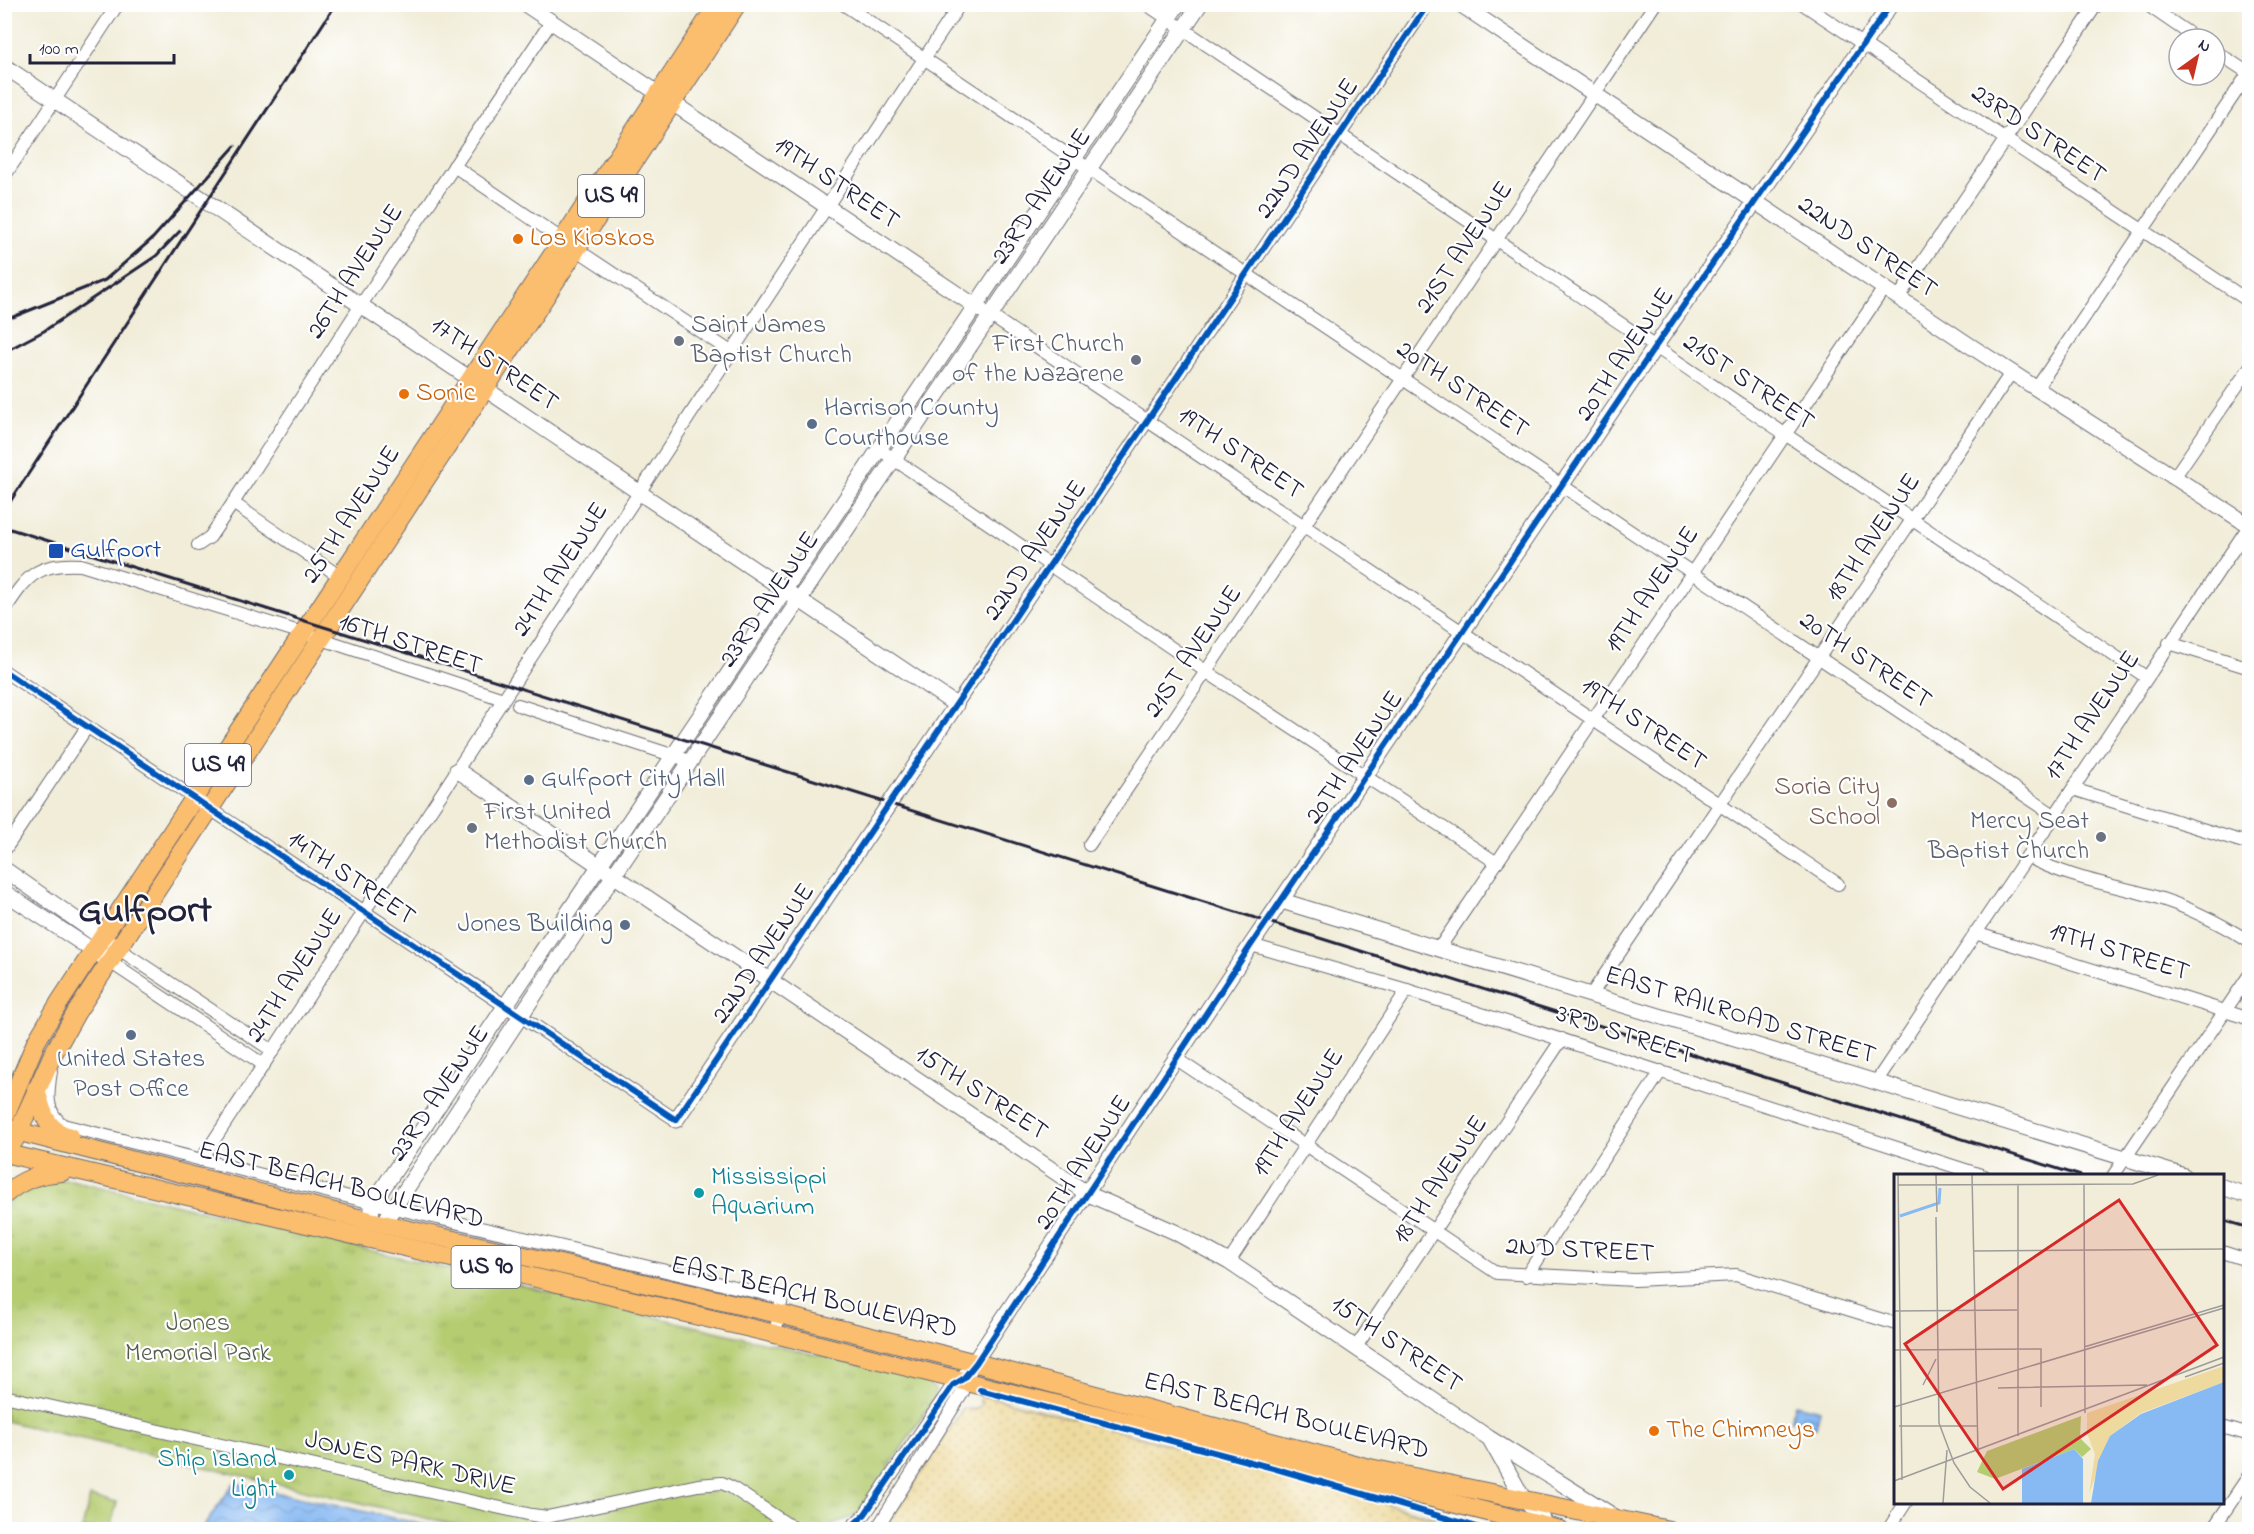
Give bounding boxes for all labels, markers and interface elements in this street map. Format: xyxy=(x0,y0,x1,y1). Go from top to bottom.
scale bar xyxy=(30,27,174,65)
north arrow xyxy=(2167,27,2227,87)
text: N xyxy=(2193,33,2216,59)
text: 100 m xyxy=(39,37,79,63)
street label: 22ND AVENUE xyxy=(1247,71,1369,227)
street label: 23RD STREET xyxy=(1963,76,2113,194)
street label: 23RD AVENUE xyxy=(982,121,1102,273)
street label: 19TH STREET xyxy=(765,128,907,240)
street label: 21ST AVENUE xyxy=(1406,174,1524,322)
road number: US 49 xyxy=(578,175,644,217)
street label: 22ND STREET xyxy=(1789,187,1945,309)
street label: 26TH AVENUE xyxy=(298,197,414,347)
place label: Los Kioskos xyxy=(530,220,655,258)
marker: Los Kioskos xyxy=(511,232,525,246)
street label: 20TH AVENUE xyxy=(1567,280,1685,430)
place label: Saint James Baptist Church xyxy=(690,307,852,375)
street label: 17TH STREET xyxy=(422,308,566,422)
street label: 21ST STREET xyxy=(1675,325,1822,441)
place label: First Church of the Nazarene xyxy=(952,326,1124,394)
street label: 20TH STREET xyxy=(1388,331,1536,449)
marker: Saint James Baptist Church xyxy=(672,334,686,348)
marker: First Church of the Nazarene xyxy=(1129,353,1143,367)
place label: Sonic xyxy=(416,375,476,413)
marker: Sonic xyxy=(397,387,411,401)
place label: Harrison County Courthouse xyxy=(824,390,999,458)
street label: 19TH STREET xyxy=(1169,398,1311,510)
marker: Harrison County Courthouse xyxy=(805,417,819,431)
street label: 25TH AVENUE xyxy=(293,438,411,592)
street label: 18TH AVENUE xyxy=(1817,466,1931,610)
street label: 22ND AVENUE xyxy=(975,473,1097,629)
street label: 24TH AVENUE xyxy=(503,495,619,645)
street label: 19TH AVENUE xyxy=(1596,519,1710,661)
street label: 23RD AVENUE xyxy=(710,524,830,676)
place label: Gulfport xyxy=(70,532,161,570)
marker: Gulfport xyxy=(47,542,65,560)
street label: 21ST AVENUE xyxy=(1135,578,1253,726)
street label: 20TH STREET xyxy=(1791,602,1939,720)
street label: 16TH STREET xyxy=(333,604,487,686)
street label: 17TH AVENUE xyxy=(2036,644,2150,788)
street label: 19TH STREET xyxy=(1572,669,1714,781)
street label: 20TH AVENUE xyxy=(1296,683,1414,833)
road number: US 49 xyxy=(185,744,251,786)
place label: Gulfport City Hall xyxy=(541,761,725,799)
place label: Soria City School xyxy=(1774,769,1880,837)
marker: Gulfport City Hall xyxy=(522,773,536,787)
place label: First United Methodist Church xyxy=(483,794,667,862)
marker: Soria City School xyxy=(1885,796,1899,810)
place label: Mercy Seat Baptist Church xyxy=(1927,803,2089,871)
marker: First United Methodist Church xyxy=(465,821,479,835)
street label: 14TH STREET xyxy=(279,822,423,936)
marker: Mercy Seat Baptist Church xyxy=(2094,830,2108,844)
street label: 22ND AVENUE xyxy=(703,876,825,1032)
district label: Gulfport xyxy=(78,884,212,940)
street label: 24TH AVENUE xyxy=(237,901,353,1051)
place label: Jones Building xyxy=(457,906,613,944)
street label: 19TH STREET xyxy=(2044,914,2194,992)
marker: Jones Building xyxy=(618,918,632,932)
street label: EAST RAILROAD STREET xyxy=(1600,957,1880,1075)
street label: 3RD STREET xyxy=(1551,996,1699,1076)
street label: 23RD AVENUE xyxy=(380,1018,500,1170)
marker: United States Post Office xyxy=(124,1028,138,1042)
street label: 15TH STREET xyxy=(907,1037,1055,1151)
place label: United States Post Office xyxy=(57,1041,205,1109)
street label: 19TH AVENUE xyxy=(1243,1041,1355,1185)
street label: 20TH AVENUE xyxy=(1026,1088,1142,1238)
street label: 18TH AVENUE xyxy=(1384,1108,1498,1252)
street label: EAST BEACH BOULEVARD xyxy=(194,1132,488,1240)
place label: Mississippi Aquarium xyxy=(711,1159,827,1227)
inset map xyxy=(1894,1174,2224,1504)
marker: Mississippi Aquarium xyxy=(692,1186,706,1200)
street label: 2ND STREET xyxy=(1505,1228,1655,1274)
road number: US 90 xyxy=(452,1246,520,1288)
street label: EAST BEACH BOULEVARD xyxy=(667,1247,961,1349)
street label: 15TH STREET xyxy=(1322,1287,1470,1403)
park label: Jones Memorial Park xyxy=(125,1305,271,1373)
street label: EAST BEACH BOULEVARD xyxy=(1139,1363,1433,1471)
place label: The Chimneys xyxy=(1666,1412,1815,1450)
street label: JONES PARK DRIVE xyxy=(301,1421,519,1507)
marker: The Chimneys xyxy=(1647,1424,1661,1438)
place label: Ship Island Light xyxy=(157,1441,277,1509)
marker: Ship Island Light xyxy=(282,1468,296,1482)

